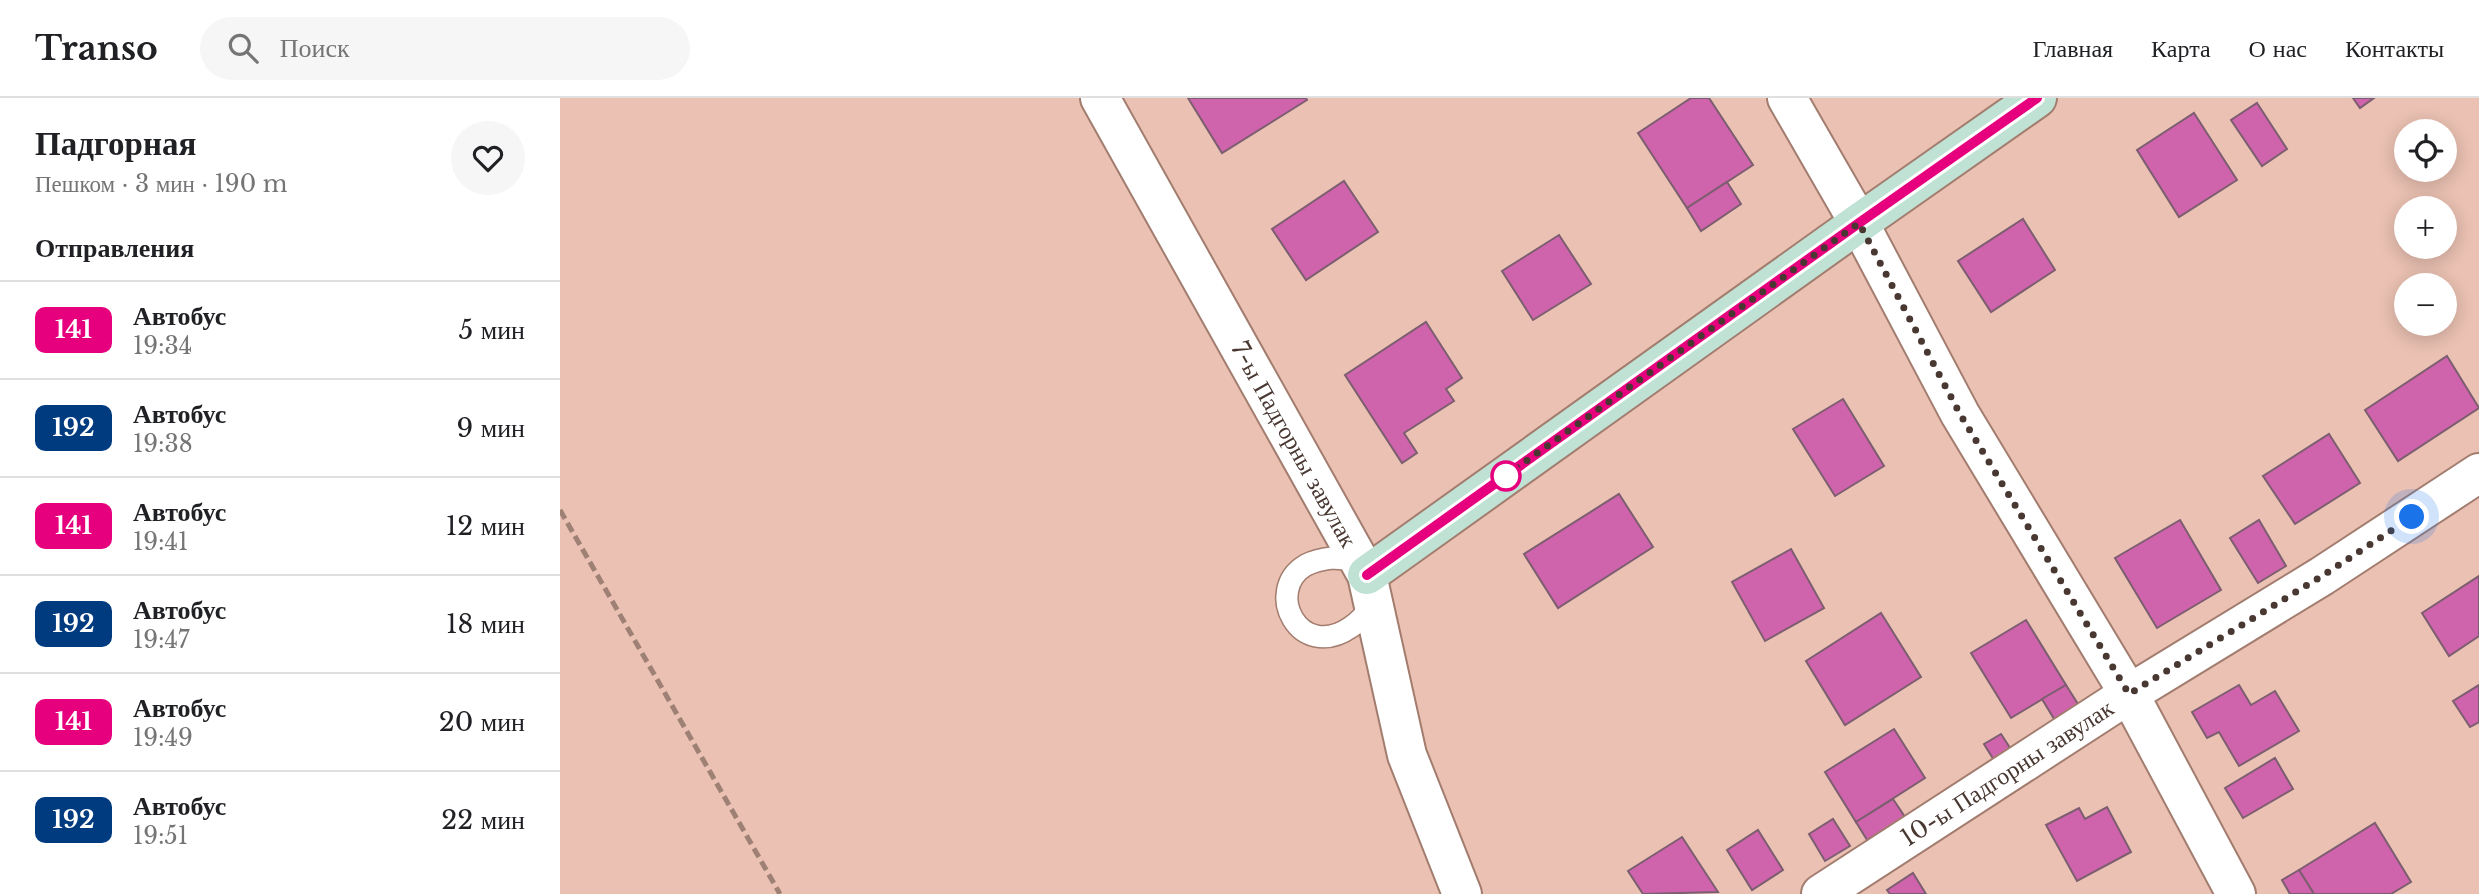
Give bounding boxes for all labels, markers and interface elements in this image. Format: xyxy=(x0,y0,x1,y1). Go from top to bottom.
search box xyxy=(200,17,690,80)
text: Transo xyxy=(35,28,158,69)
icon: search xyxy=(224,29,262,67)
text: Поиск xyxy=(280,32,350,64)
text: Главная xyxy=(2033,34,2113,63)
text: Карта xyxy=(2151,34,2211,63)
text: О нас xyxy=(2249,34,2307,63)
text: Контакты xyxy=(2345,34,2444,63)
map controls xyxy=(2394,119,2457,336)
button: locate xyxy=(2394,119,2457,182)
button: heart xyxy=(451,121,525,195)
text: Падгорная xyxy=(35,123,196,164)
text: Пешком · 3 мин · 190 m xyxy=(35,170,287,198)
button: + xyxy=(2394,196,2457,259)
text: Отправления xyxy=(35,232,194,264)
button: − xyxy=(2394,273,2457,336)
text: Автобус xyxy=(133,300,226,332)
text: 5 мин xyxy=(458,314,525,346)
text: 141 xyxy=(55,315,92,344)
text: 19:34 xyxy=(133,332,192,360)
street label: 7-ы Падгорны завулак xyxy=(1225,336,1364,552)
text: Автобус xyxy=(133,398,226,430)
text: 9 мин xyxy=(457,412,525,444)
text: 192 xyxy=(52,413,95,442)
text: 19:38 xyxy=(133,430,193,458)
unlabelled marker xyxy=(1491,461,1521,491)
text: Автобус xyxy=(133,496,226,528)
your location xyxy=(2394,499,2429,534)
text: 12 мин xyxy=(446,510,525,542)
text: 141 xyxy=(55,511,92,540)
text: 19:41 xyxy=(133,528,188,556)
text: Автобус xyxy=(133,594,226,626)
text: 18 мин xyxy=(446,608,525,640)
text: 192 xyxy=(52,609,95,638)
text: 19:47 xyxy=(133,626,190,654)
text: Автобус xyxy=(133,692,226,724)
street label: 10-ы Падгорны завулак xyxy=(1895,693,2119,852)
text: 20 мин xyxy=(439,706,525,738)
text: 141 xyxy=(55,707,92,736)
text: 19:49 xyxy=(133,724,193,752)
text: Автобус xyxy=(133,790,226,822)
text: 22 мин xyxy=(441,804,525,836)
text: 192 xyxy=(52,805,95,834)
text: 19:51 xyxy=(133,822,188,850)

